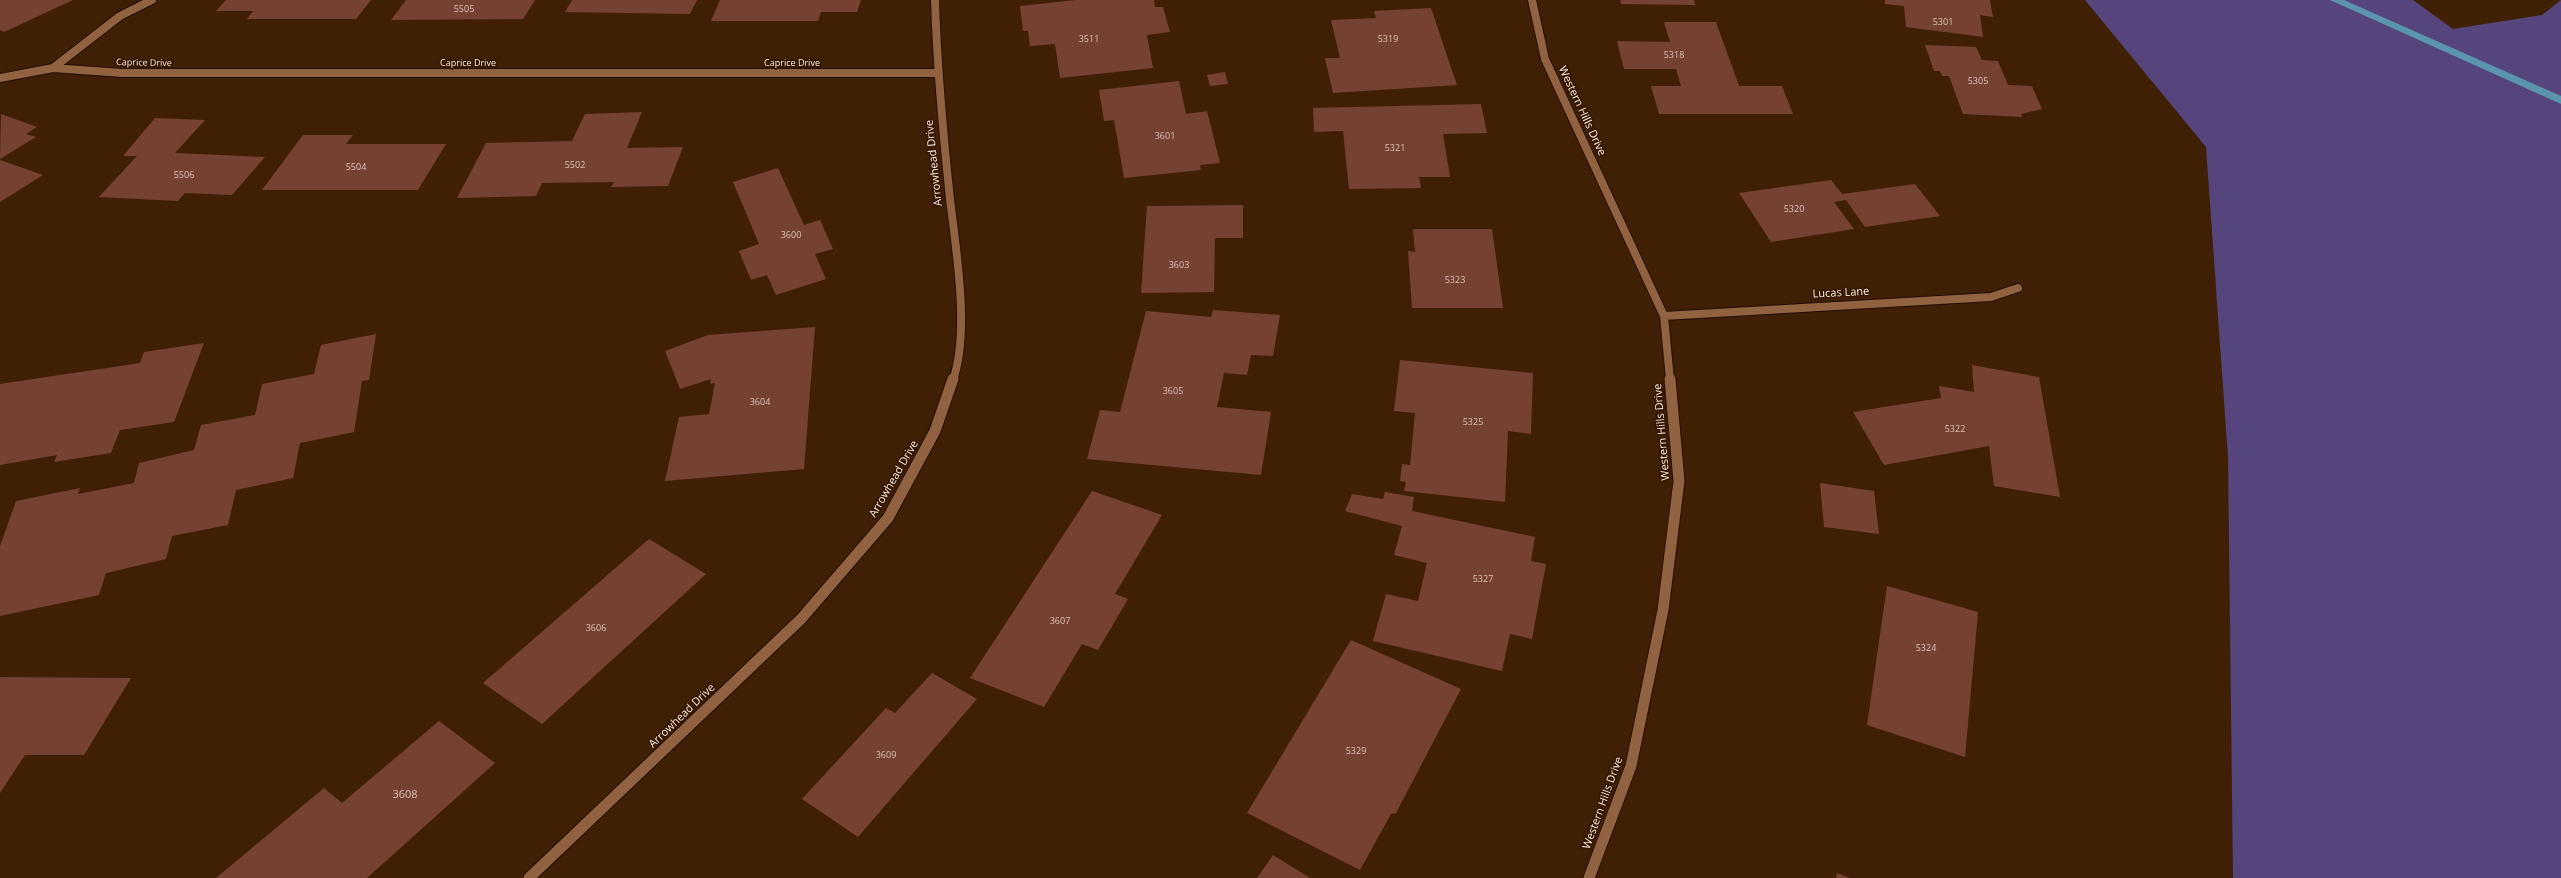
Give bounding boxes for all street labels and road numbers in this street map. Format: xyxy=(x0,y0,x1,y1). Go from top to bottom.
street label: Caprice Drive xyxy=(116,57,172,69)
street label: Caprice Drive xyxy=(440,58,496,68)
street label: Caprice Drive xyxy=(764,58,820,68)
street label: Western Hills Drive xyxy=(1555,64,1609,158)
street label: Arrowhead Drive xyxy=(923,119,945,207)
street label: Lucas Lane xyxy=(1812,285,1870,301)
street label: Western Hills Drive xyxy=(1651,383,1673,481)
street label: Arrowhead Drive xyxy=(867,438,921,520)
street label: Arrowhead Drive xyxy=(646,681,718,751)
street label: Western Hills Drive xyxy=(1580,755,1626,851)

